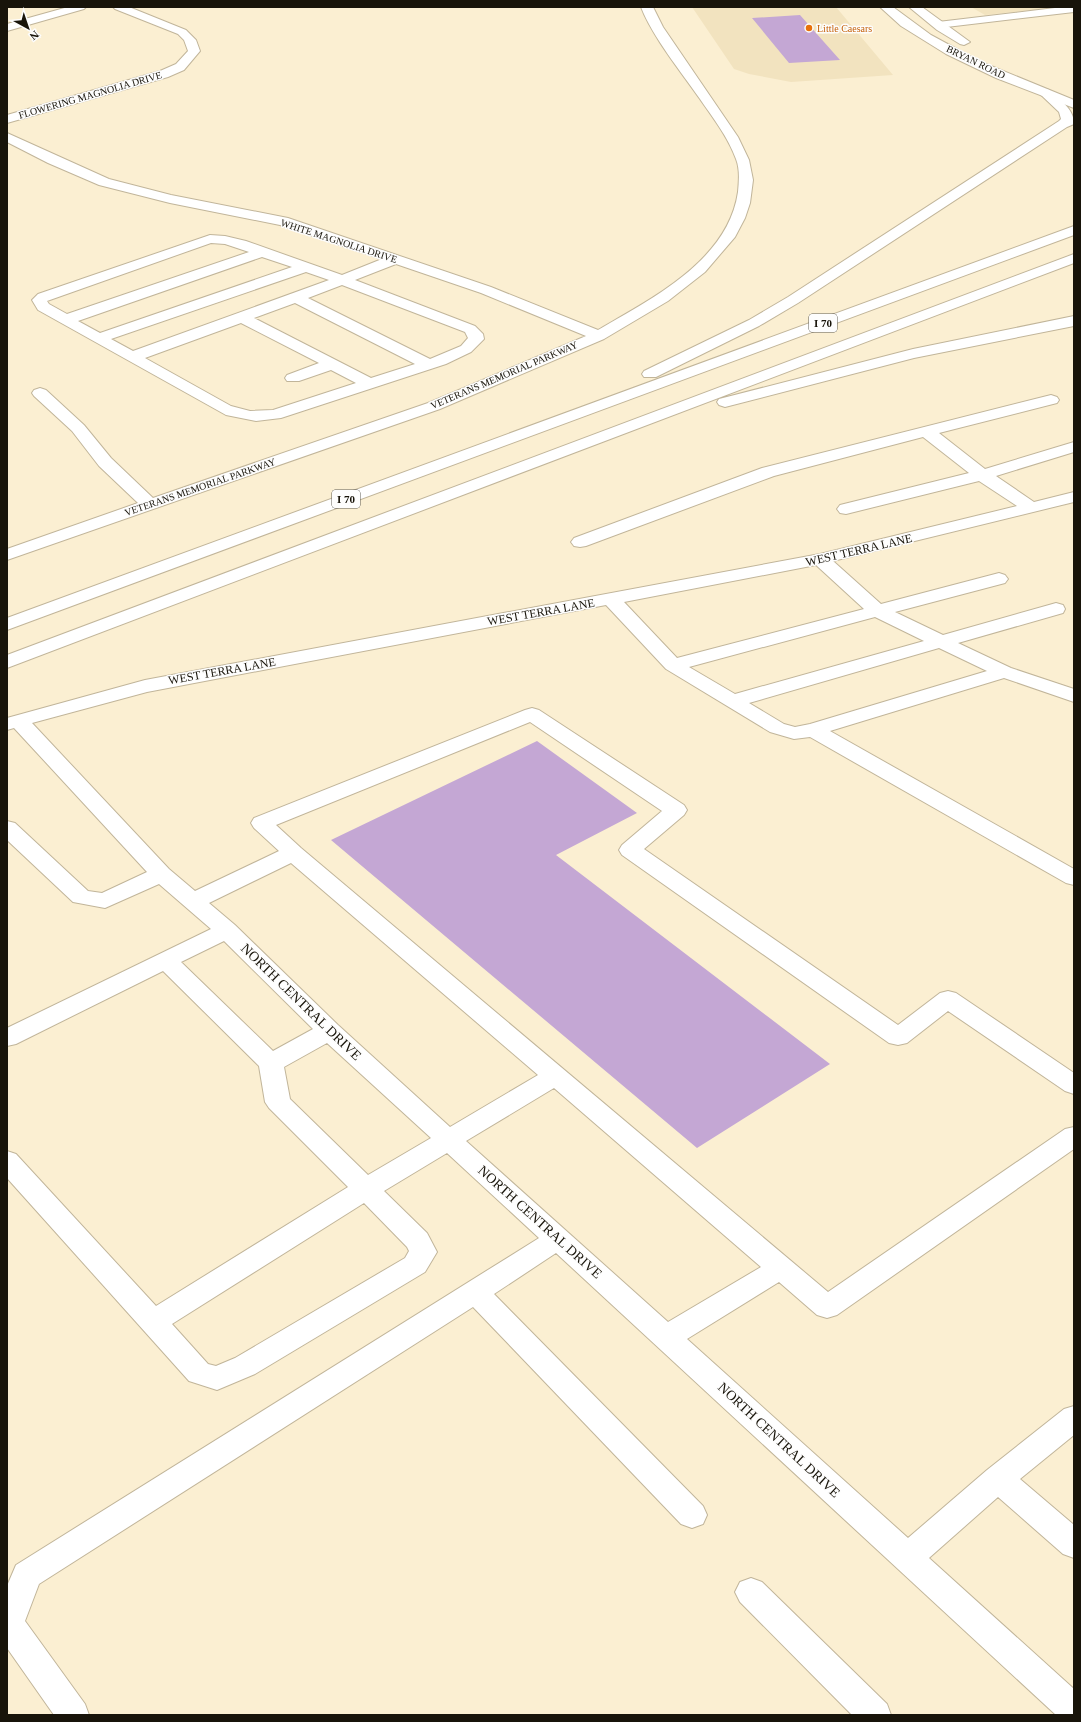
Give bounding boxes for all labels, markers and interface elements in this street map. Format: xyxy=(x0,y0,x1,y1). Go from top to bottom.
north arrow xyxy=(8,8,48,48)
marker: Little Caesars xyxy=(804,23,814,33)
place label: Little Caesars xyxy=(817,23,872,34)
text: N xyxy=(27,29,41,43)
street label: BRYAN ROAD xyxy=(945,43,1007,81)
street label: FLOWERING MAGNOLIA DRIVE xyxy=(17,69,163,121)
street label: WHITE MAGNOLIA DRIVE xyxy=(279,217,399,265)
road number: I 70 xyxy=(809,314,837,332)
street label: VETERANS MEMORIAL PARKWAY xyxy=(429,339,579,411)
street label: VETERANS MEMORIAL PARKWAY xyxy=(123,456,277,518)
road number: I 70 xyxy=(332,490,360,508)
street label: WEST TERRA LANE xyxy=(804,531,914,569)
street label: WEST TERRA LANE xyxy=(486,596,596,628)
street label: WEST TERRA LANE xyxy=(167,655,277,687)
street label: NORTH CENTRAL DRIVE xyxy=(238,941,364,1063)
street label: NORTH CENTRAL DRIVE xyxy=(475,1162,605,1282)
street label: NORTH CENTRAL DRIVE xyxy=(715,1380,843,1500)

